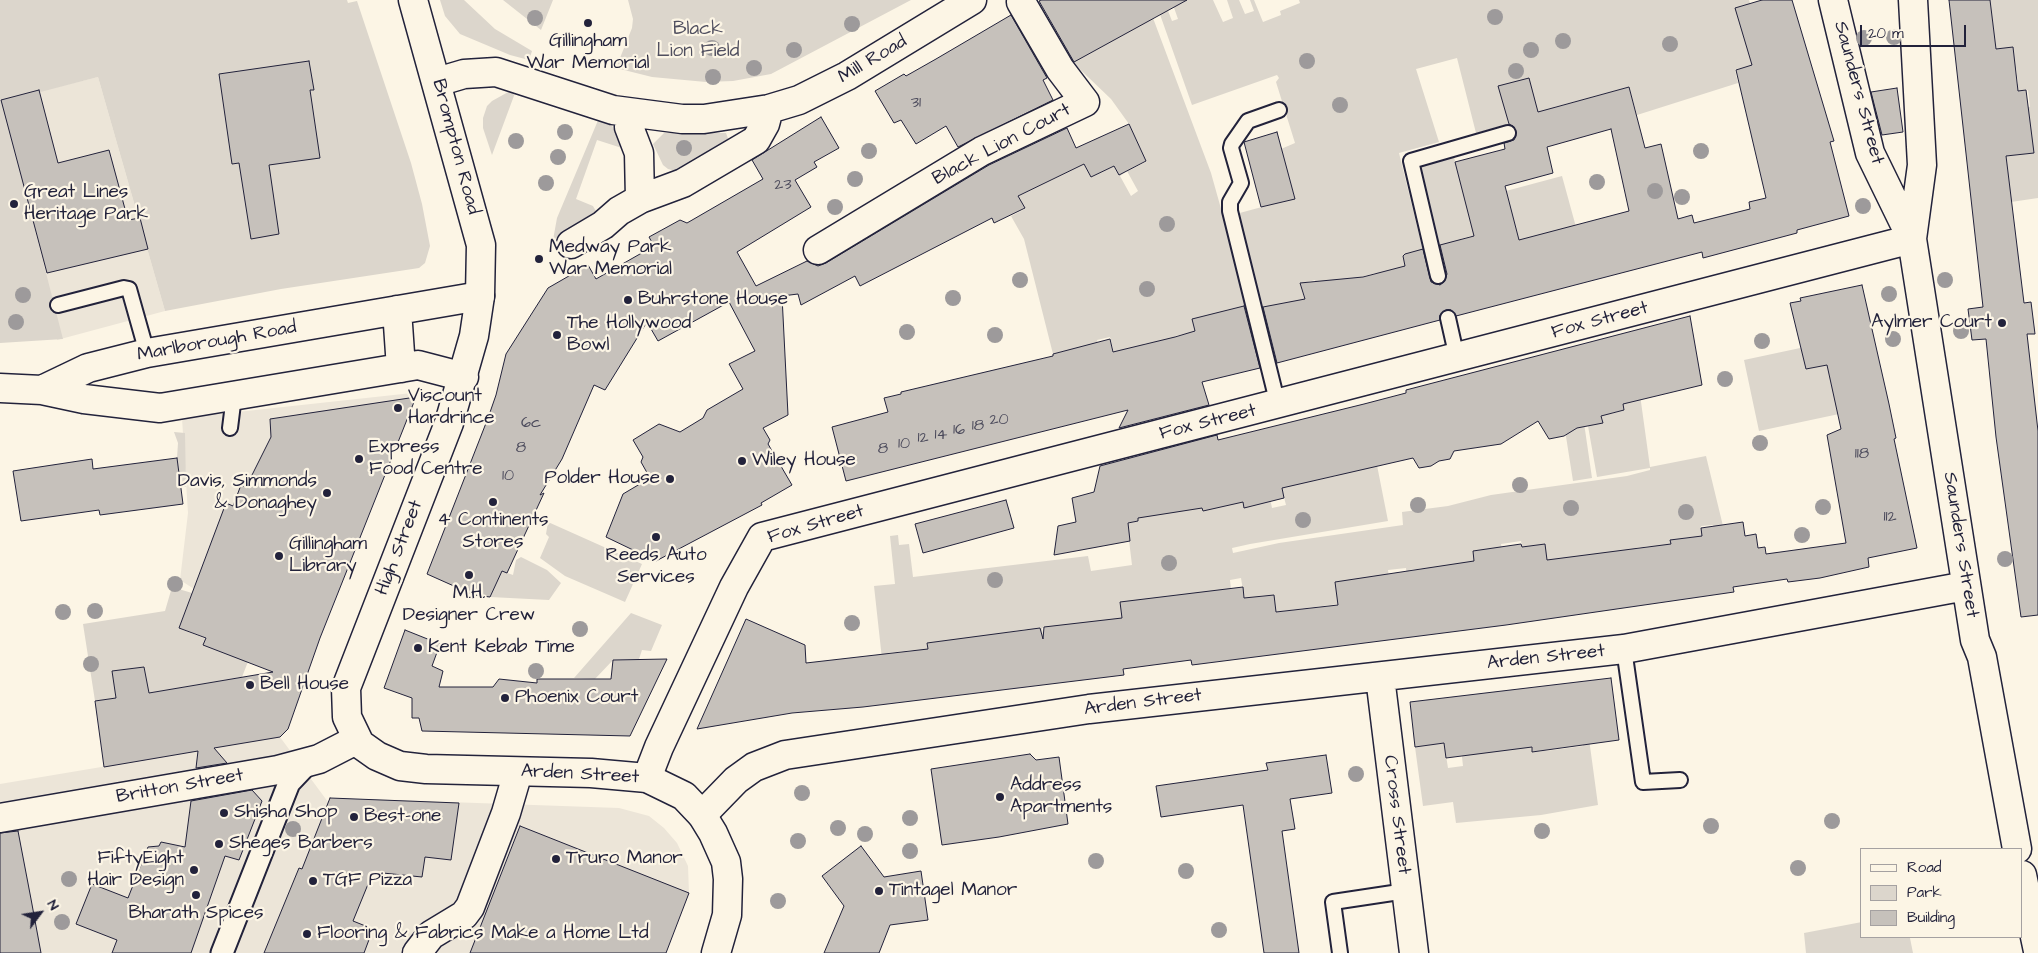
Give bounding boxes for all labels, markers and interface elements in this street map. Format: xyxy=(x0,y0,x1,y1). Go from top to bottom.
scale bar xyxy=(1863,15,1969,47)
marker: Gillingham War Memorial xyxy=(582,17,594,29)
park label: Black Lion Field xyxy=(657,19,739,63)
street label: Saunders Street xyxy=(1828,19,1888,167)
text: 20 m xyxy=(1868,23,1904,44)
place label: Gillingham War Memorial xyxy=(526,31,650,75)
street label: Mill Road xyxy=(835,31,911,89)
street label: Brompton Road xyxy=(426,77,484,217)
house number: 31 xyxy=(911,94,921,114)
street label: Black Lion Court xyxy=(929,99,1075,191)
house number: 23 xyxy=(774,176,792,196)
place label: Great Lines Heritage Park xyxy=(24,182,148,226)
marker: Great Lines Heritage Park xyxy=(8,198,20,210)
place label: Medway Park War Memorial xyxy=(549,237,672,281)
marker: Medway Park War Memorial xyxy=(533,253,545,265)
place label: Buhrstone House xyxy=(638,289,788,311)
marker: Buhrstone House xyxy=(622,294,634,306)
street label: Fox Street xyxy=(1549,297,1651,345)
place label: Aylmer Court xyxy=(1871,312,1992,334)
place label: The Hollywood Bowl xyxy=(567,313,691,357)
street label: Marlborough Road xyxy=(136,317,298,367)
marker: Aylmer Court xyxy=(1996,317,2008,329)
marker: The Hollywood Bowl xyxy=(551,329,563,341)
place label: Viscount Hardrince xyxy=(408,386,495,430)
street label: Fox Street xyxy=(1157,400,1259,446)
marker: Viscount Hardrince xyxy=(392,402,404,414)
house number: 20 xyxy=(989,411,1009,431)
house number: 6c xyxy=(521,414,541,434)
house number: 18 xyxy=(972,417,984,437)
house number: 16 xyxy=(953,421,965,441)
house number: 14 xyxy=(935,426,947,446)
house number: 12 xyxy=(917,429,929,449)
house number: 10 xyxy=(898,435,910,455)
place label: Express Food Centre xyxy=(369,437,483,481)
house number: 8 xyxy=(516,439,526,459)
house number: 8 xyxy=(878,440,888,460)
house number: 118 xyxy=(1855,445,1869,465)
place label: Wiley House xyxy=(752,450,856,472)
marker: Express Food Centre xyxy=(353,453,365,465)
marker: Wiley House xyxy=(736,455,748,467)
house number: 10 xyxy=(502,467,514,487)
place label: Polder House xyxy=(544,468,660,490)
street label: Saunders Street xyxy=(1937,470,1983,620)
place label: Davis, Simmonds & Donaghey xyxy=(178,471,317,515)
marker: Polder House xyxy=(664,473,676,485)
marker: Davis, Simmonds & Donaghey xyxy=(321,487,333,499)
marker: 4 Continents Stores xyxy=(487,496,499,508)
street label: High Street xyxy=(371,497,429,599)
street label: Fox Street xyxy=(765,500,867,550)
house number: 112 xyxy=(1883,508,1897,528)
place label: 4 Continents Stores xyxy=(437,510,549,554)
marker: Reeds Auto Services xyxy=(650,531,662,543)
place label: Gillingham Library xyxy=(289,534,367,578)
place label: Reeds Auto Services xyxy=(605,545,707,589)
marker: Gillingham Library xyxy=(273,550,285,562)
marker: M.H. Designer Crew xyxy=(463,569,475,581)
place label: M.H. Designer Crew xyxy=(403,583,535,627)
place label: Kent Kebab Time xyxy=(428,637,575,659)
street label: Arden Street xyxy=(1486,640,1606,676)
marker: Kent Kebab Time xyxy=(412,642,424,654)
place label: Bell House xyxy=(260,674,349,696)
marker: Bell House xyxy=(244,679,256,691)
street label: Arden Street xyxy=(1083,684,1203,722)
place label: Phoenix Court xyxy=(515,687,638,709)
marker: Phoenix Court xyxy=(499,692,511,704)
street label: Cross Street xyxy=(1377,754,1415,876)
street label: Arden Street xyxy=(520,761,640,789)
street label: Britton Street xyxy=(115,765,245,809)
place label: Address Apartments xyxy=(1010,775,1112,819)
marker: Address Apartments xyxy=(994,791,1006,803)
place label: Shisha Shop xyxy=(234,802,338,824)
place label: Best-one xyxy=(364,806,441,828)
marker: Shisha Shop xyxy=(218,807,230,819)
marker: Best-one xyxy=(348,811,360,823)
place label: Sheges Barbers xyxy=(229,833,373,855)
marker: Sheges Barbers xyxy=(213,838,225,850)
place label: FiftyEight Hair Design xyxy=(88,848,184,892)
place label: Truro Manor xyxy=(566,848,683,870)
legend xyxy=(1860,848,2023,938)
marker: Truro Manor xyxy=(550,853,562,865)
text: Road xyxy=(1907,857,1941,878)
marker: FiftyEight Hair Design xyxy=(188,864,200,876)
place label: TGF Pizza xyxy=(323,870,412,892)
marker: TGF Pizza xyxy=(307,875,319,887)
place label: Tintagel Manor xyxy=(889,880,1017,902)
text: Park xyxy=(1907,882,1942,903)
marker: Tintagel Manor xyxy=(873,885,885,897)
north arrow xyxy=(15,888,65,938)
marker: Bharath Spices xyxy=(190,889,202,901)
text: N xyxy=(42,896,64,914)
place label: Bharath Spices xyxy=(129,903,263,925)
text: Building xyxy=(1907,907,1955,928)
place label: Flooring & Fabrics Make a Home Ltd xyxy=(317,923,649,945)
marker: Flooring & Fabrics Make a Home Ltd xyxy=(301,928,313,940)

